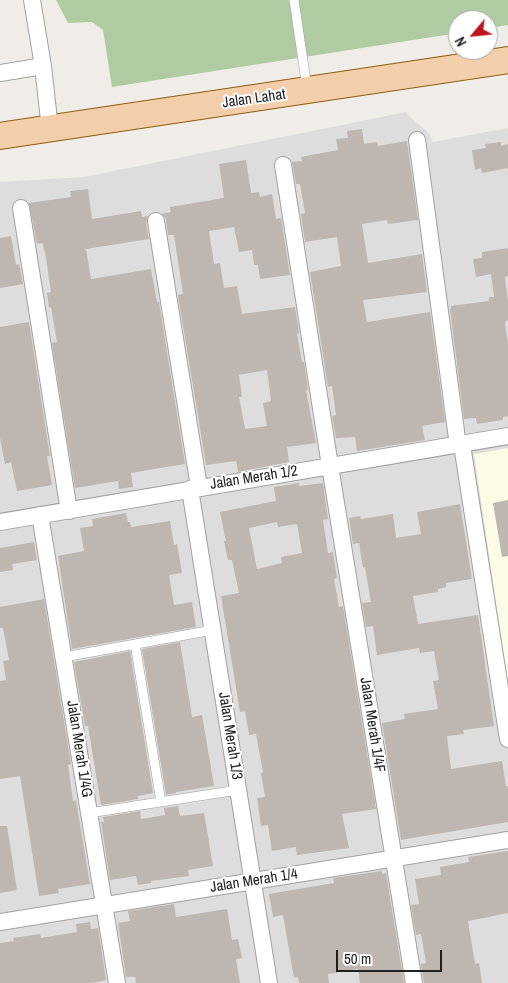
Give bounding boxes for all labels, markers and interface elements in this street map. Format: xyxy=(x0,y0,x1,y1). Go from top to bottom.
north arrow xyxy=(448,10,498,60)
text: N xyxy=(451,34,471,49)
street label: Jalan Lahat xyxy=(221,86,287,112)
street label: Jalan Merah 1/2 xyxy=(209,462,299,494)
street label: Jalan Merah 1/4F xyxy=(356,676,388,774)
street label: Jalan Merah 1/3 xyxy=(214,691,246,781)
street label: Jalan Merah 1/4G xyxy=(62,699,96,799)
street label: Jalan Merah 1/4 xyxy=(209,865,299,897)
scale bar xyxy=(338,940,444,972)
text: 50 m xyxy=(344,948,371,969)

